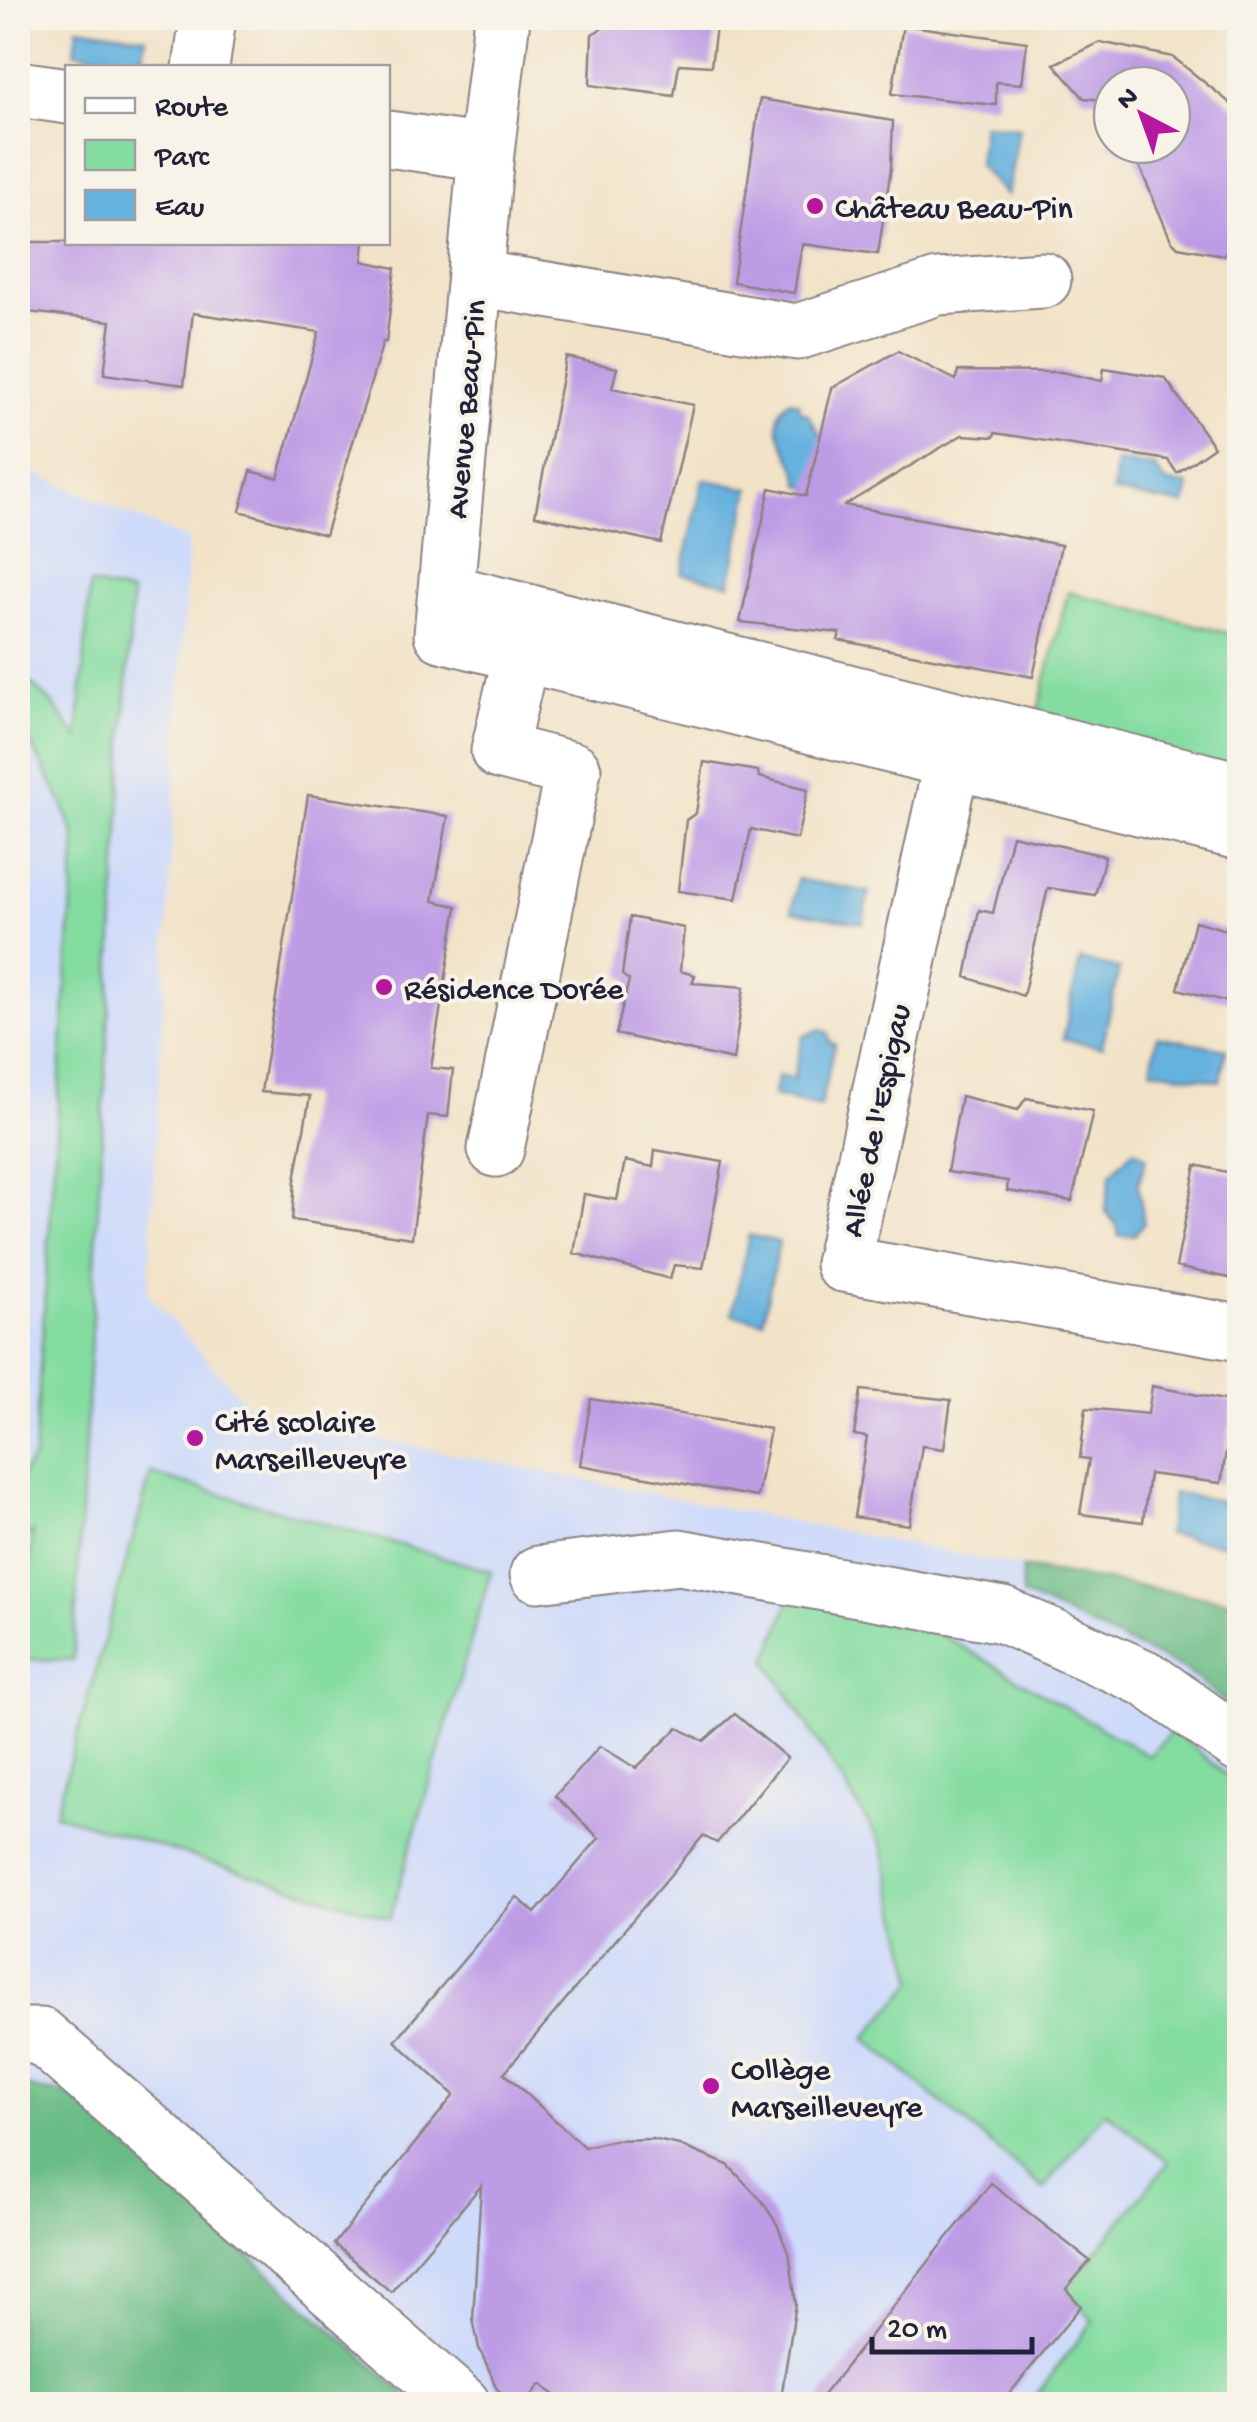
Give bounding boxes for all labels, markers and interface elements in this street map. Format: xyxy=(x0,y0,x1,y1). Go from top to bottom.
legend xyxy=(65,65,390,245)
north arrow xyxy=(1092,65,1192,165)
text: N xyxy=(1111,81,1146,118)
text: Route xyxy=(155,92,229,127)
text: Parc xyxy=(154,142,211,177)
text: Eau xyxy=(155,192,204,227)
place label: Château Beau-Pin xyxy=(835,192,1073,230)
marker: Château Beau-Pin xyxy=(804,195,826,217)
street label: Avenue Beau-Pin xyxy=(440,299,497,520)
place label: Résidence Dorée xyxy=(404,973,624,1011)
marker: Résidence Dorée xyxy=(373,976,395,998)
street label: Allée de l'Espigau xyxy=(836,1001,922,1241)
place label: Cité scolaire Marseilleveyre xyxy=(215,1406,407,1481)
marker: Cité scolaire Marseilleveyre xyxy=(184,1427,206,1449)
place label: Collège Marseilleveyre xyxy=(731,2054,923,2129)
marker: Collège Marseilleveyre xyxy=(700,2075,722,2097)
scale bar xyxy=(872,2292,1032,2354)
text: 20 m xyxy=(887,2314,947,2349)

